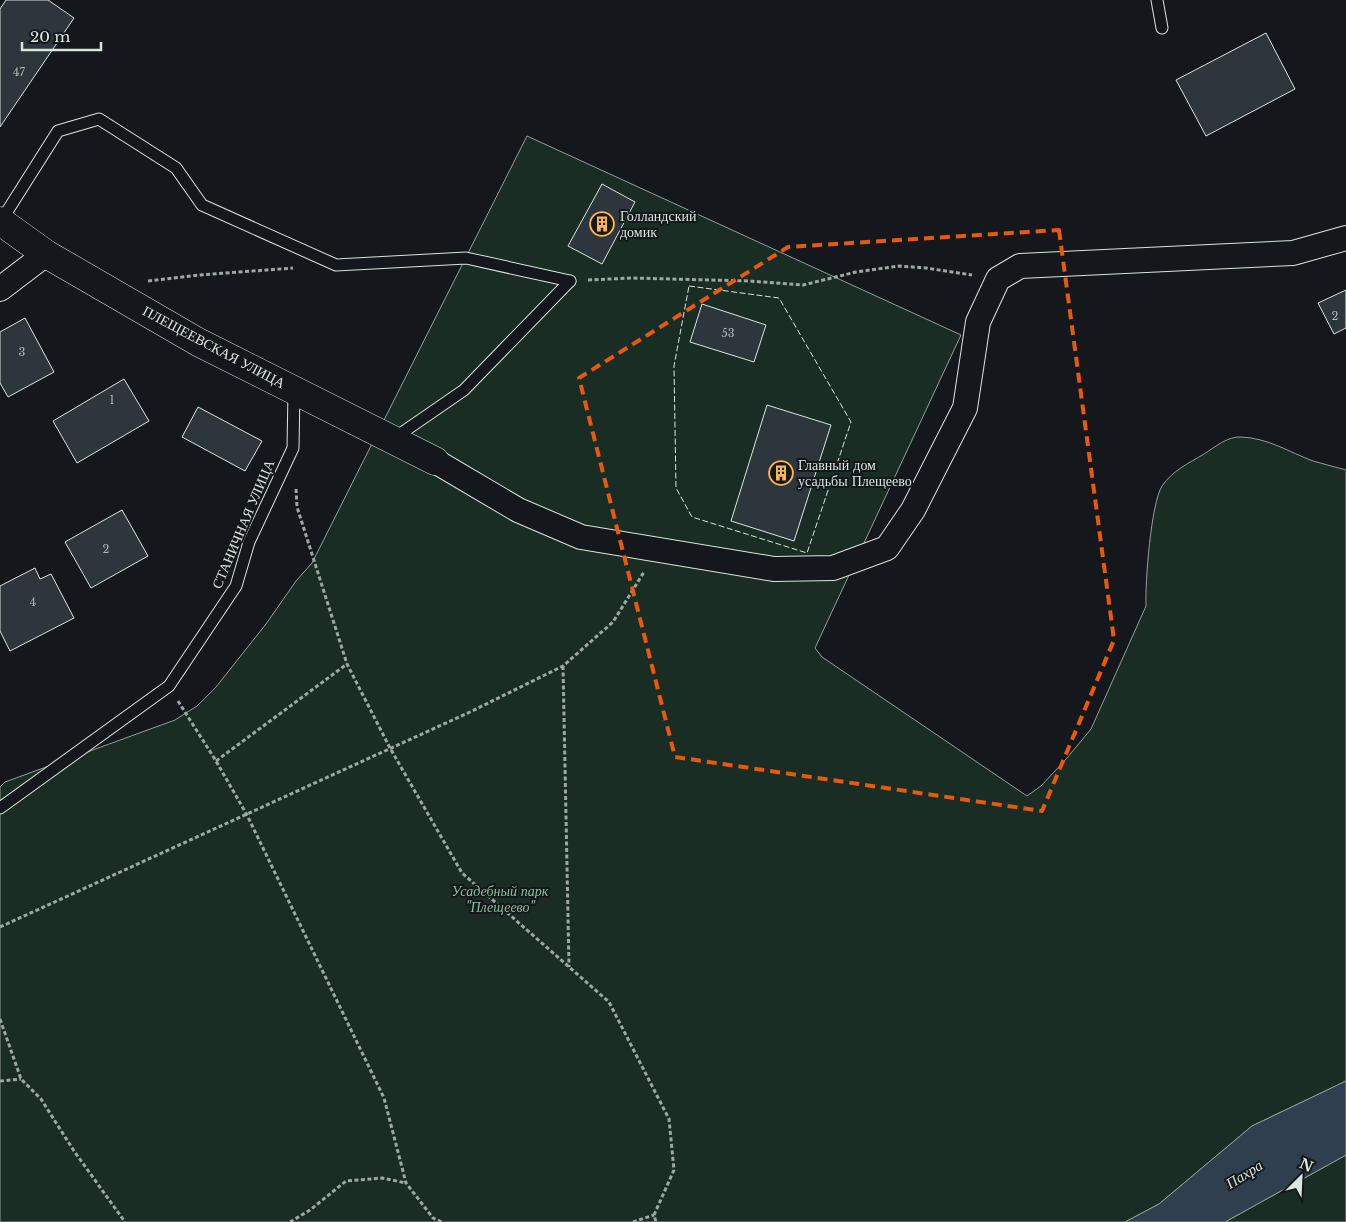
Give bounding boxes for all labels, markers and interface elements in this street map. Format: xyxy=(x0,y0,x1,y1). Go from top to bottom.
scale bar xyxy=(22,20,101,52)
text: 20 m xyxy=(30,27,70,46)
house number: 47 xyxy=(13,65,25,79)
place label: Голландский домик xyxy=(620,207,697,241)
building icon: Голландский домик xyxy=(589,211,615,237)
street label: ПЛЕЩЕЕВСКАЯ УЛИЦА xyxy=(140,302,289,393)
house number: 2 xyxy=(1332,309,1339,323)
house number: 53 xyxy=(721,326,735,340)
house number: 3 xyxy=(19,345,26,359)
house number: 1 xyxy=(110,393,115,407)
street label: СТАНИЧНАЯ УЛИЦА xyxy=(208,456,279,591)
place label: Главный дом усадьбы Плещеево xyxy=(798,456,912,490)
building icon: Главный дом усадьбы Плещеево xyxy=(768,460,794,486)
house number: 2 xyxy=(103,542,110,556)
house number: 4 xyxy=(30,595,36,609)
park label: Усадебный парк "Плещеево" xyxy=(452,882,549,916)
north arrow xyxy=(1276,1152,1326,1202)
text: N xyxy=(1297,1154,1316,1176)
water label: Пахра xyxy=(1221,1155,1266,1193)

